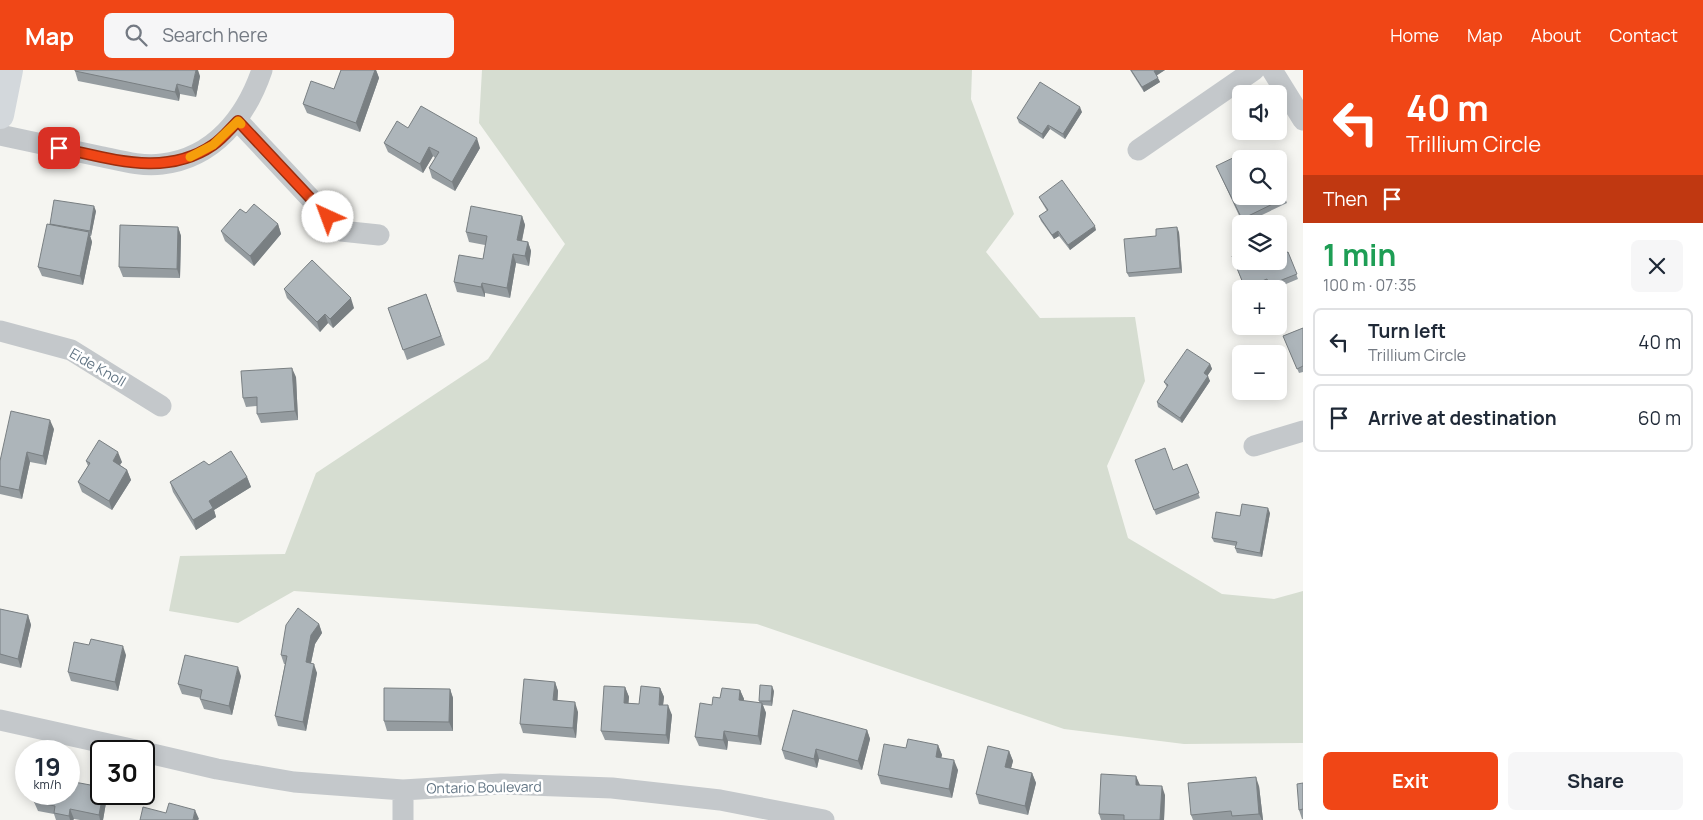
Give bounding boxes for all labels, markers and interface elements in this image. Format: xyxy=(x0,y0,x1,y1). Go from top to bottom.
search box xyxy=(104,13,454,58)
text: Map xyxy=(25,19,74,52)
icon: search xyxy=(122,21,150,49)
text: Search here xyxy=(162,22,268,48)
text: Home xyxy=(1390,23,1439,47)
text: Map xyxy=(1467,23,1503,47)
text: About xyxy=(1531,23,1581,47)
text: Contact xyxy=(1609,23,1678,47)
text: 40 m xyxy=(1406,84,1489,132)
map controls xyxy=(1232,85,1287,400)
button: sound xyxy=(1232,85,1287,140)
icon: left xyxy=(1323,90,1388,155)
pin xyxy=(38,127,80,169)
text: Trillium Circle xyxy=(1406,129,1541,159)
icon: arrive xyxy=(45,134,73,162)
button: search xyxy=(1232,150,1287,205)
icon: arrive xyxy=(1378,185,1406,213)
text: Then xyxy=(1323,186,1368,212)
position arrow xyxy=(301,190,353,242)
button: layers xyxy=(1232,215,1287,270)
text: 1 min xyxy=(1323,234,1396,275)
button: close xyxy=(1631,240,1683,292)
text: 100 m · 07:35 xyxy=(1323,274,1416,296)
button: + xyxy=(1232,280,1287,335)
text: Turn left xyxy=(1368,318,1446,344)
icon: left xyxy=(1325,328,1353,356)
text: 40 m xyxy=(1638,329,1681,355)
street label: Eide Knoll xyxy=(66,343,130,391)
text: Trillium Circle xyxy=(1368,344,1466,366)
button: − xyxy=(1232,345,1287,400)
icon: arrive xyxy=(1325,404,1353,432)
text: Arrive at destination xyxy=(1368,405,1557,431)
text: 60 m xyxy=(1638,405,1681,431)
speed limit sign: 30 xyxy=(90,740,155,805)
text: 19 xyxy=(34,749,61,784)
button: Exit xyxy=(1323,752,1498,810)
button: Share xyxy=(1508,752,1683,810)
text: km/h xyxy=(34,776,61,793)
street label: Ontario Boulevard xyxy=(426,776,542,798)

